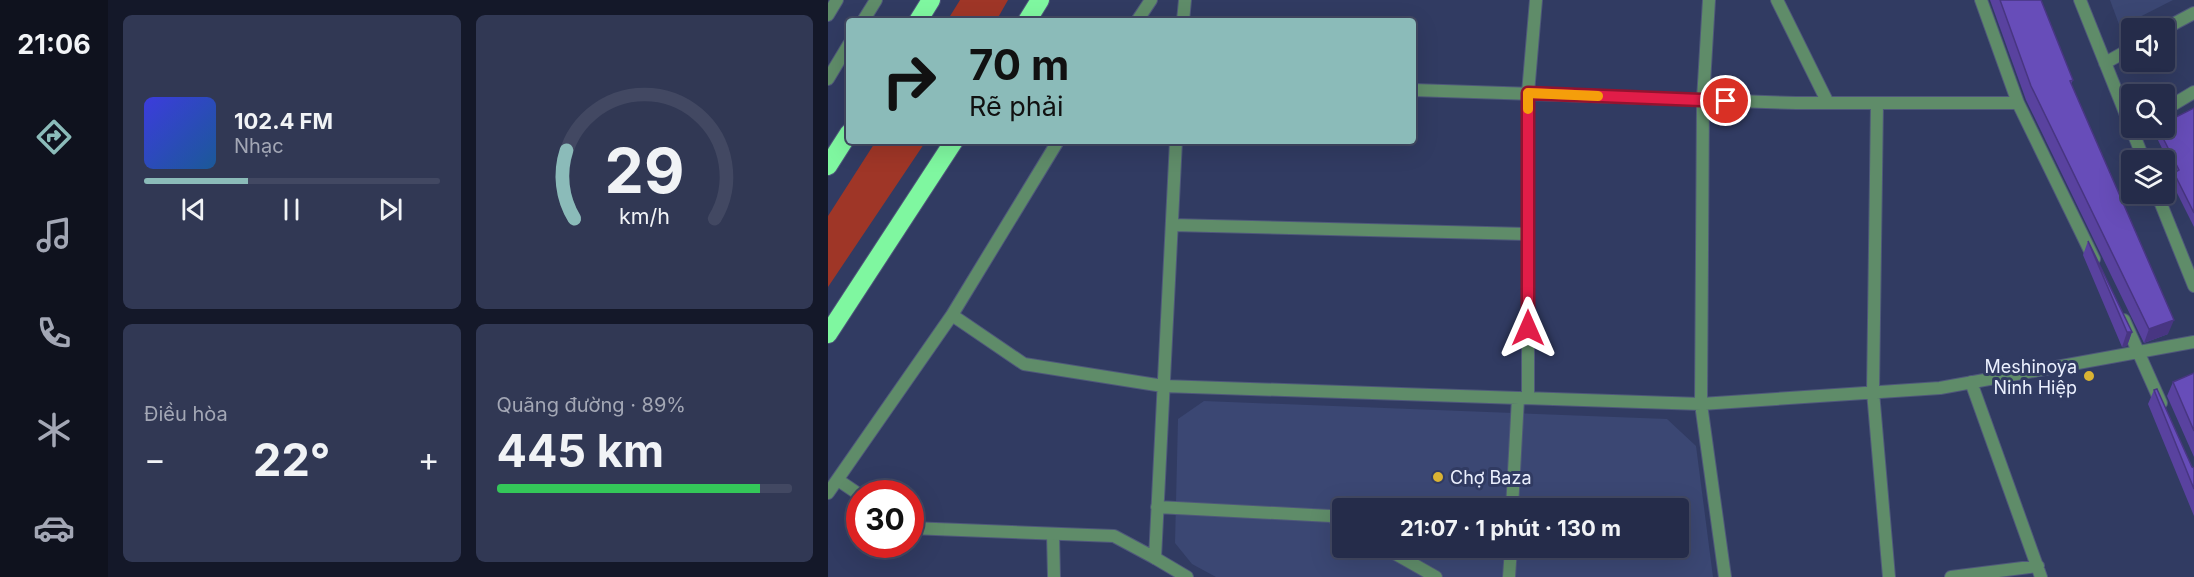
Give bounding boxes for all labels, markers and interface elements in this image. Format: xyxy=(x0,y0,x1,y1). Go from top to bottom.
map controls xyxy=(2121,18,2175,204)
button: sound xyxy=(2121,18,2175,72)
text: 21:06 xyxy=(17,28,91,61)
text: 70 m xyxy=(969,39,1069,90)
icon: right xyxy=(870,42,948,120)
pin xyxy=(1700,75,1751,126)
icon: arrive xyxy=(1709,84,1742,117)
button: search xyxy=(2121,84,2175,138)
text: Rẽ phải xyxy=(969,90,1064,123)
text: 102.4 FM xyxy=(234,108,333,134)
icon: directions xyxy=(33,116,75,158)
text: 29 xyxy=(604,133,684,208)
text: Nhạc xyxy=(234,134,284,158)
button: layers xyxy=(2121,150,2175,204)
icon: previous xyxy=(177,193,210,226)
icon: pause xyxy=(275,193,308,226)
icon: next xyxy=(374,193,407,226)
text: km/h xyxy=(619,203,670,229)
icon: music xyxy=(33,214,75,256)
position arrow xyxy=(1496,296,1560,360)
icon: phone xyxy=(33,312,75,354)
place label: Meshinoya Ninh Hiệp xyxy=(1985,356,2077,398)
marker: Meshinoya Ninh Hiệp xyxy=(2082,369,2096,383)
text: Quãng đường · 89% xyxy=(497,393,686,417)
text: Điều hòa xyxy=(144,402,228,426)
icon: climate xyxy=(33,409,75,451)
text: 445 km xyxy=(497,423,664,478)
text: 22° xyxy=(253,432,330,487)
text: − xyxy=(144,439,166,479)
text: + xyxy=(418,439,440,479)
place label: Chợ Baza xyxy=(1450,467,1532,488)
marker: Chợ Baza xyxy=(1431,470,1445,484)
speed limit sign: 30 xyxy=(846,480,924,558)
icon: car xyxy=(33,507,75,549)
text: 21:07 · 1 phút · 130 m xyxy=(1400,515,1621,541)

